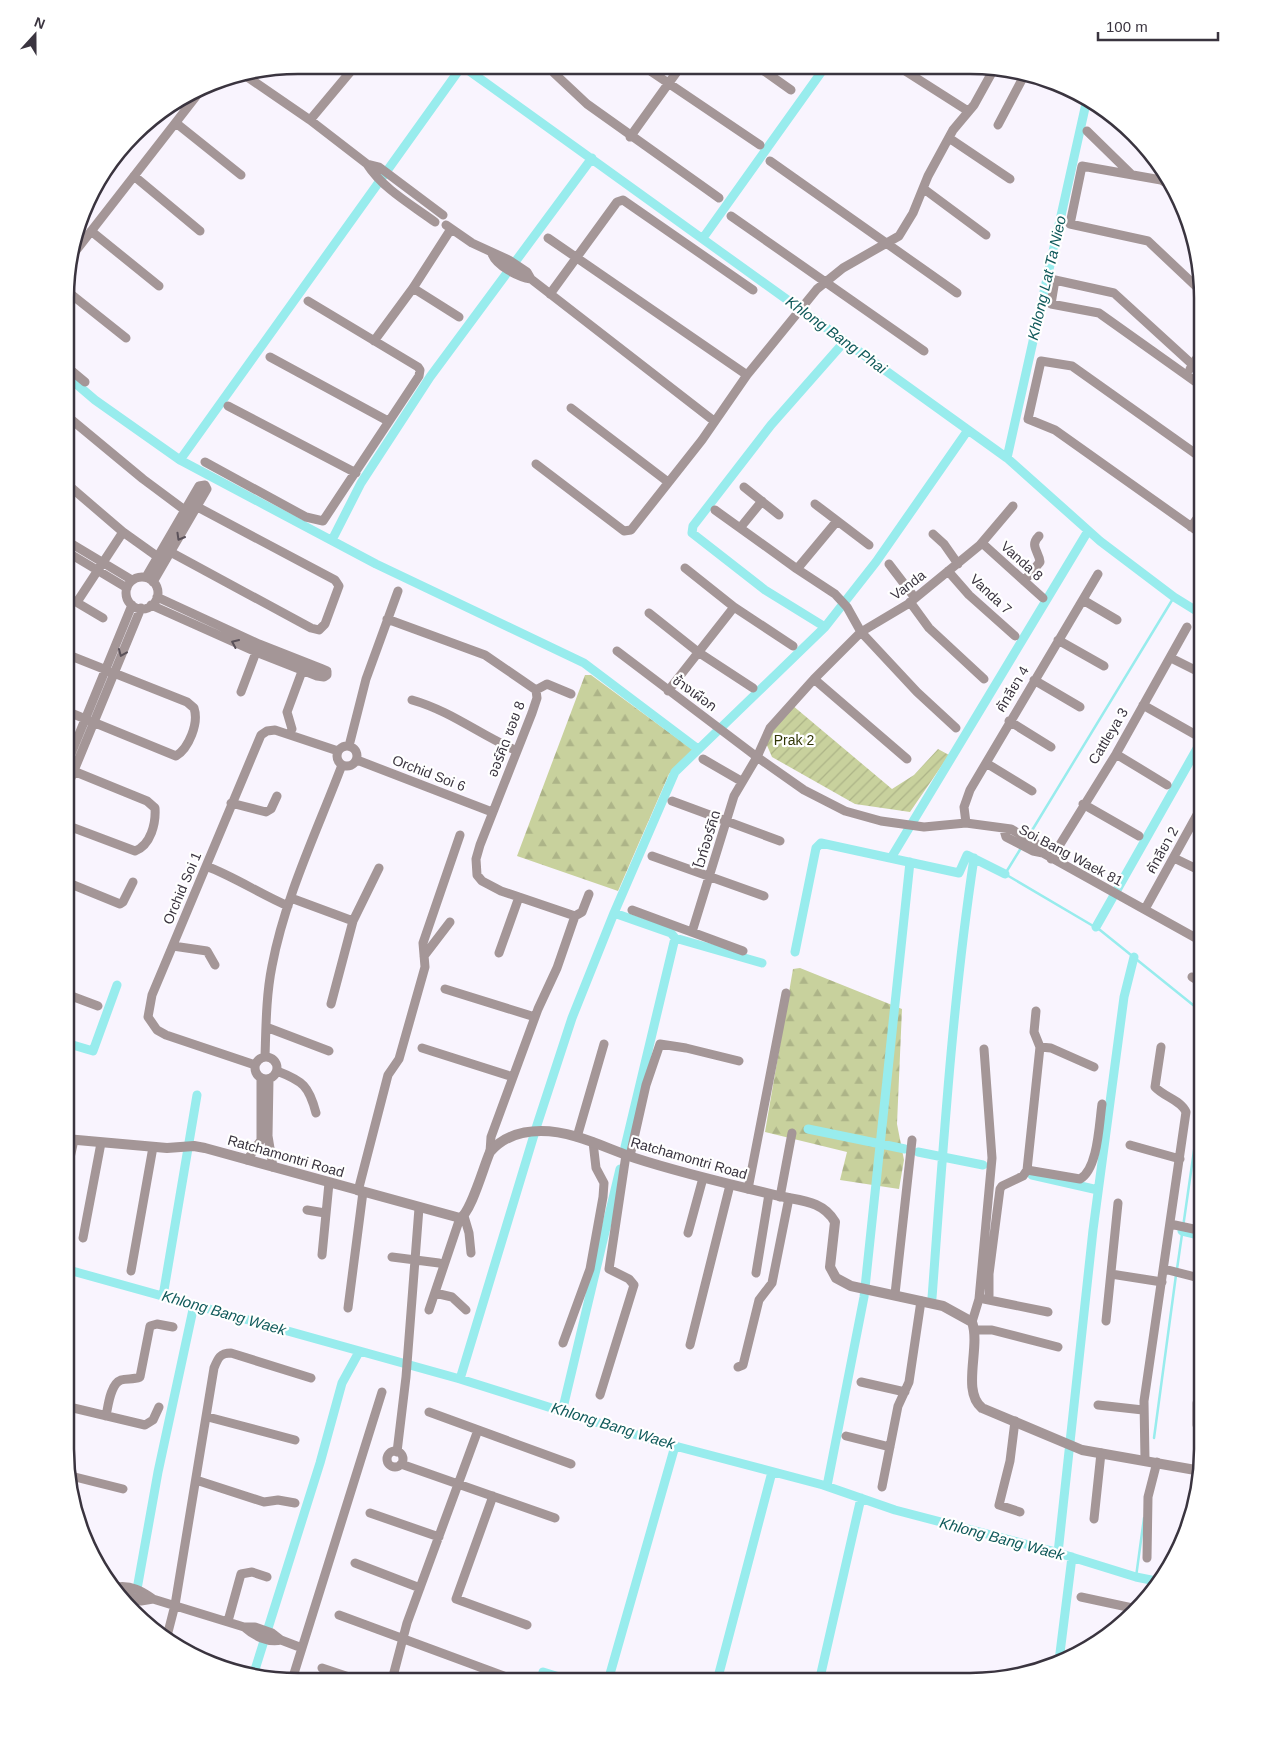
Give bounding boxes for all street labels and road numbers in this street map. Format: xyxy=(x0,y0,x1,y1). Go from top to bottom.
street label: Vanda 8 xyxy=(998,538,1047,584)
street label: Vanda xyxy=(887,567,929,603)
street label: Vanda 7 xyxy=(967,571,1015,617)
street label: คัทลียา 4 xyxy=(992,663,1032,715)
street label: ช้างเผือก xyxy=(670,672,720,714)
street label: ออร์คิด ซอย 8 xyxy=(484,699,528,779)
street label: Cattleya 3 xyxy=(1085,705,1131,767)
street label: Orchid Soi 6 xyxy=(390,752,468,794)
street label: ไวท์ออร์คิด xyxy=(690,808,723,871)
street label: Soi Bang Waek 81 xyxy=(1016,821,1126,889)
street label: คัทลียา 2 xyxy=(1143,824,1181,876)
street label: Orchid Soi 1 xyxy=(160,849,204,927)
street label: Ratchamontri Road xyxy=(226,1132,346,1180)
street label: Ratchamontri Road xyxy=(629,1134,749,1182)

